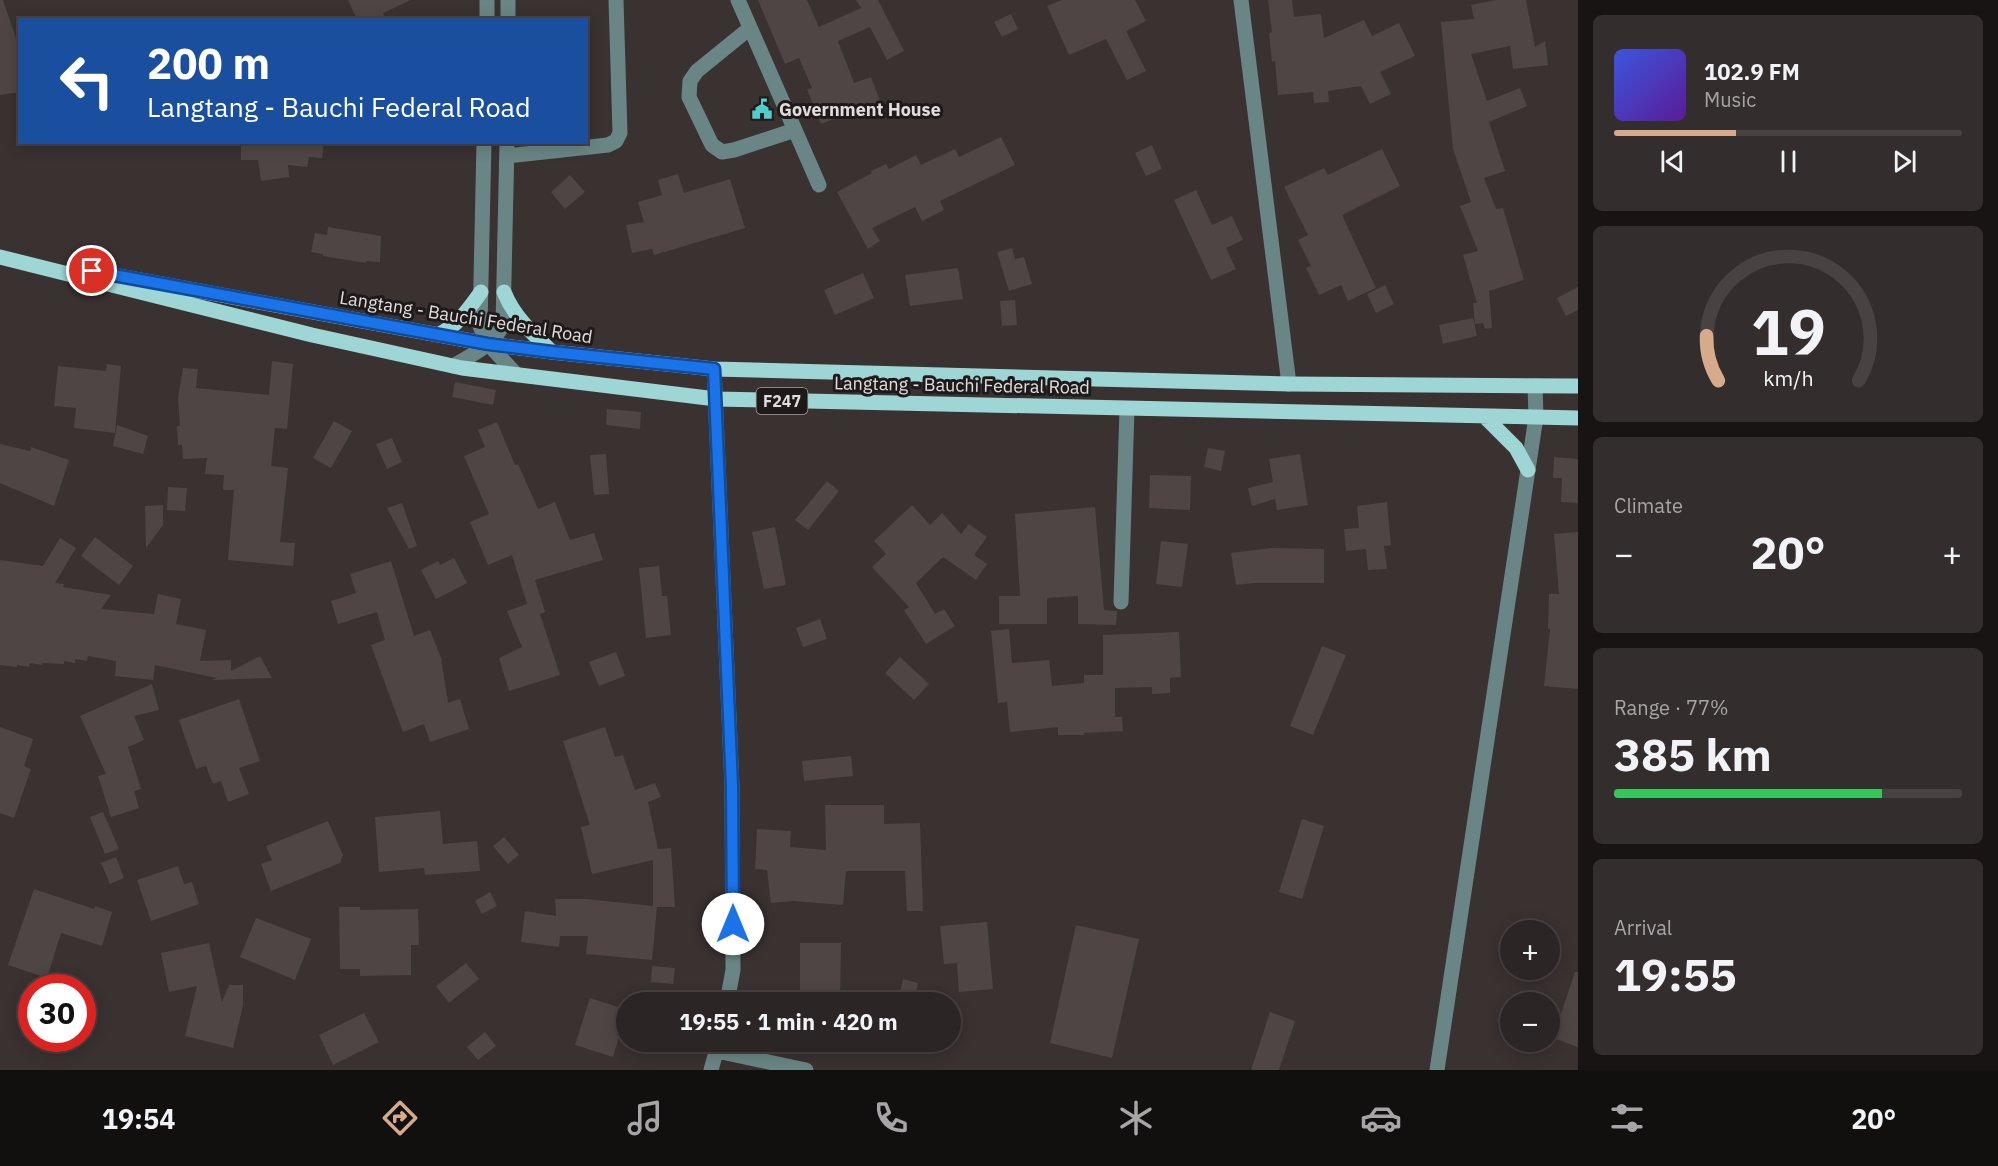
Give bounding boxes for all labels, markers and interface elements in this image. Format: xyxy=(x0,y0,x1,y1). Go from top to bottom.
text: 200 m xyxy=(147,36,270,91)
icon: left xyxy=(48,42,126,120)
text: 102.9 FM xyxy=(1704,57,1800,86)
text: Music xyxy=(1704,86,1756,113)
text: Langtang - Bauchi Federal Road xyxy=(147,89,531,124)
public building icon: Government House xyxy=(750,97,774,121)
place label: Government House xyxy=(779,98,941,121)
icon: previous xyxy=(1656,145,1689,178)
icon: pause xyxy=(1772,145,1805,178)
icon: next xyxy=(1888,145,1921,178)
pin xyxy=(66,245,117,296)
icon: arrive xyxy=(75,254,108,287)
street label: Langtang - Bauchi Federal Road xyxy=(338,286,594,348)
text: 19 xyxy=(1751,291,1825,372)
text: km/h xyxy=(1763,364,1813,392)
street label: Langtang - Bauchi Federal Road xyxy=(834,371,1090,399)
road number: F247 xyxy=(756,388,808,414)
text: Climate xyxy=(1614,492,1683,519)
text: 20° xyxy=(1750,523,1826,581)
text: − xyxy=(1614,532,1634,575)
text: + xyxy=(1942,532,1962,575)
text: Range · 77% xyxy=(1614,694,1729,721)
text: 385 km xyxy=(1614,725,1772,783)
position arrow xyxy=(701,892,765,956)
text: Arrival xyxy=(1614,914,1672,941)
map controls xyxy=(1500,920,1560,1052)
button: + xyxy=(1500,920,1560,980)
text: 19:55 xyxy=(1614,945,1737,1003)
speed limit sign: 30 xyxy=(18,974,96,1052)
button: − xyxy=(1500,992,1560,1052)
text: 19:55 · 1 min · 420 m xyxy=(679,1007,898,1036)
icon: directions xyxy=(379,1097,421,1139)
icon: music xyxy=(624,1097,666,1139)
icon: phone xyxy=(870,1097,912,1139)
icon: climate xyxy=(1115,1097,1157,1139)
icon: car xyxy=(1360,1097,1402,1139)
icon: filters xyxy=(1606,1097,1648,1139)
text: 19:54 xyxy=(102,1101,175,1136)
text: 20° xyxy=(1851,1101,1896,1136)

